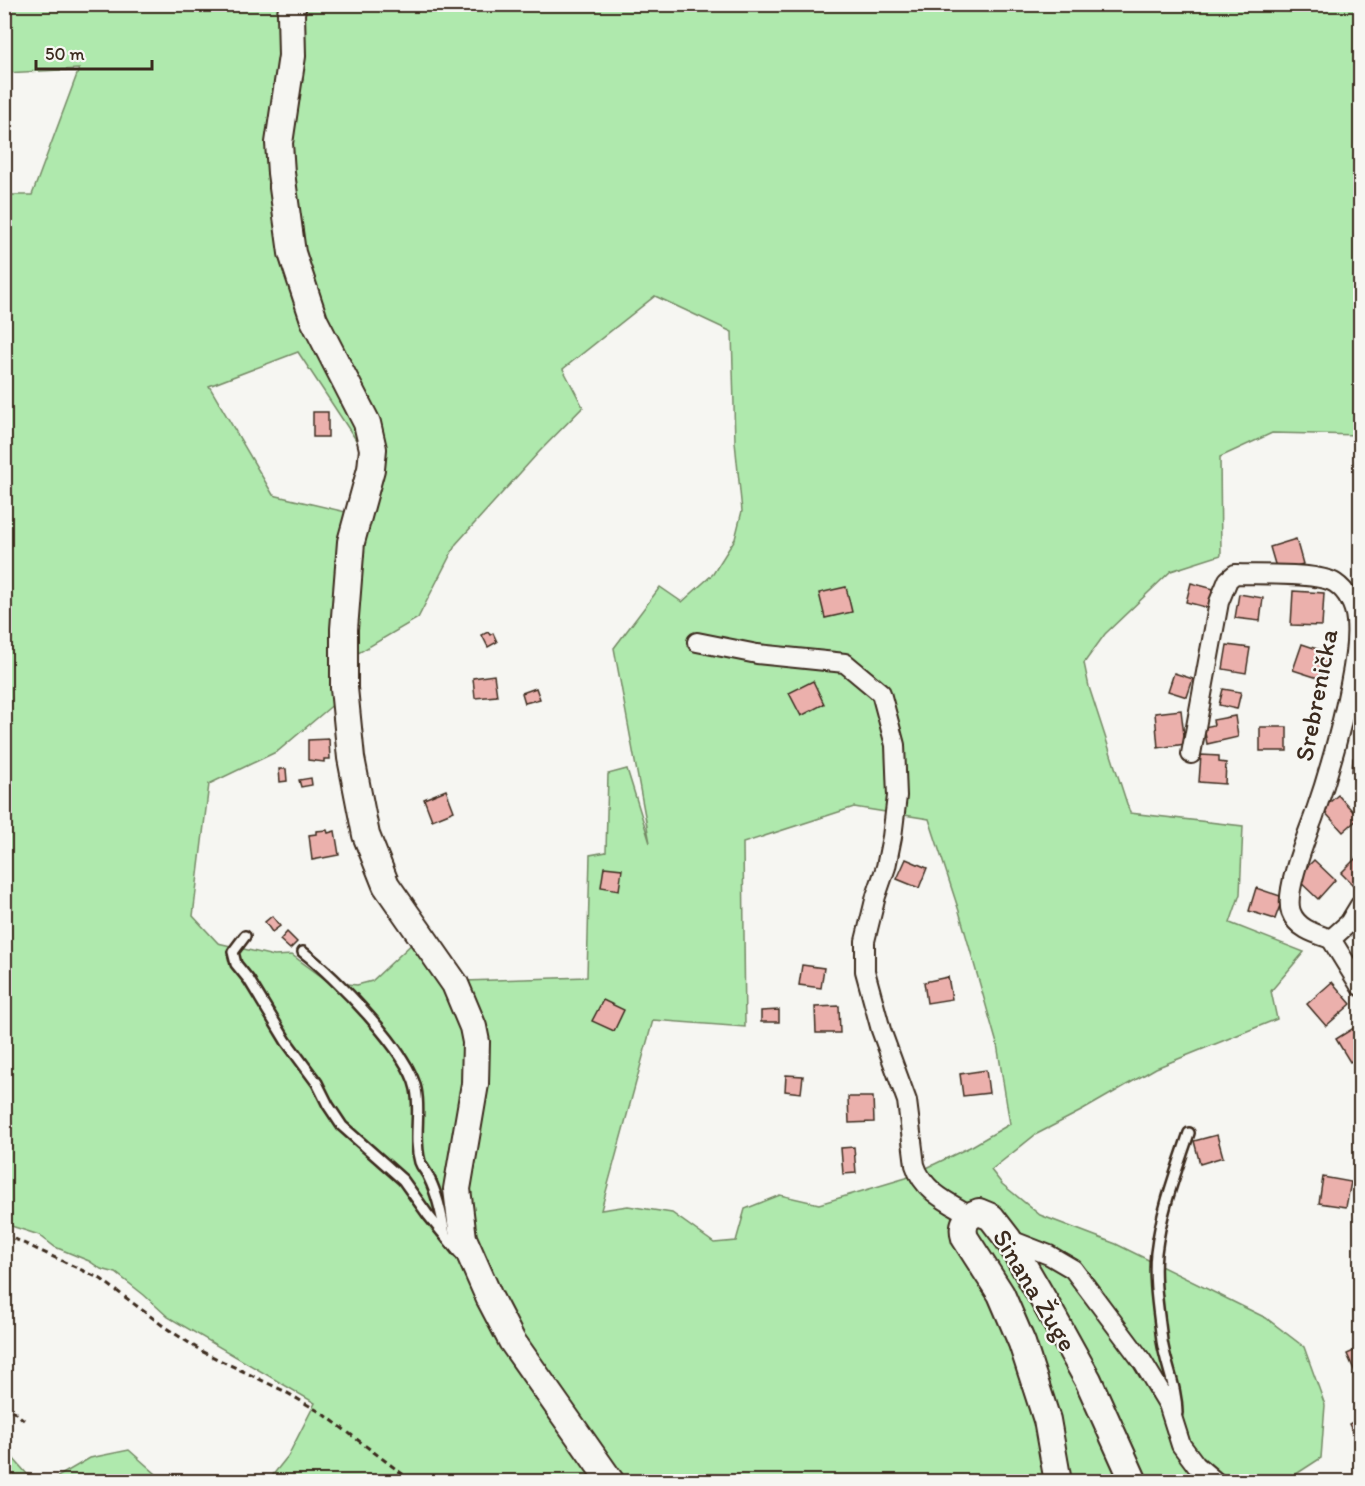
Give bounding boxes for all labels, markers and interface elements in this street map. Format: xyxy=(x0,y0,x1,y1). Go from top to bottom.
scale bar xyxy=(36,33,152,71)
text: 50 m xyxy=(45,43,85,65)
street label: Srebrenička xyxy=(1288,626,1345,764)
street label: Sinana Žuge xyxy=(986,1223,1084,1357)

